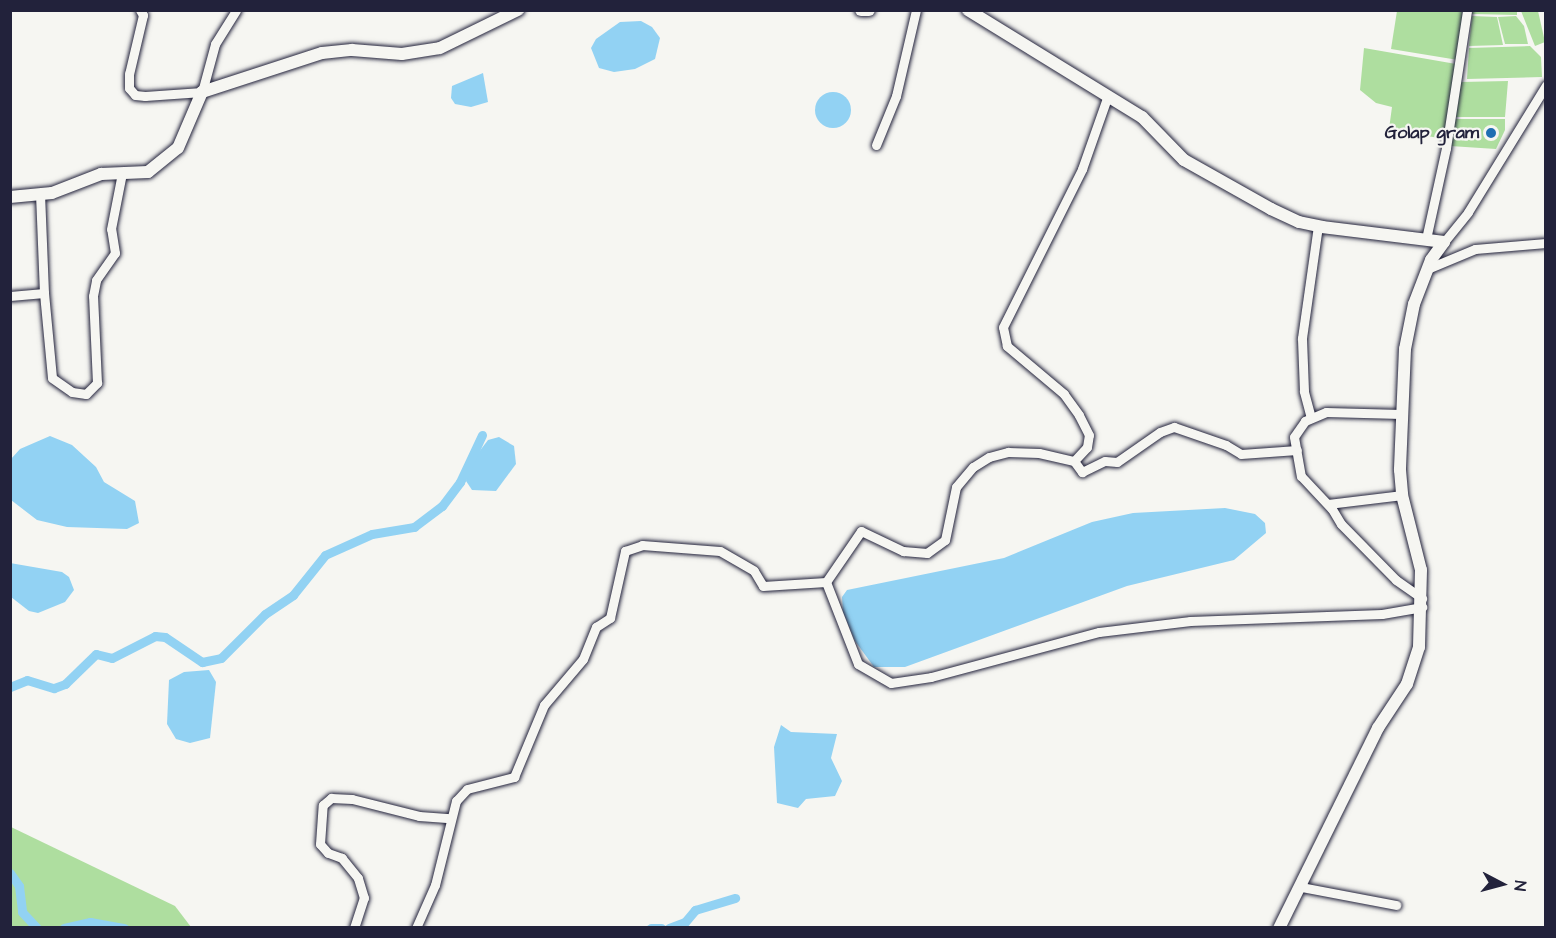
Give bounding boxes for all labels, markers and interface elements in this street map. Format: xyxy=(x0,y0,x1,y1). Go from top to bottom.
place label: Golap gram xyxy=(1385,122,1479,144)
marker: Golap gram xyxy=(1484,126,1498,140)
north arrow xyxy=(1472,854,1532,914)
text: N xyxy=(1508,880,1531,892)

